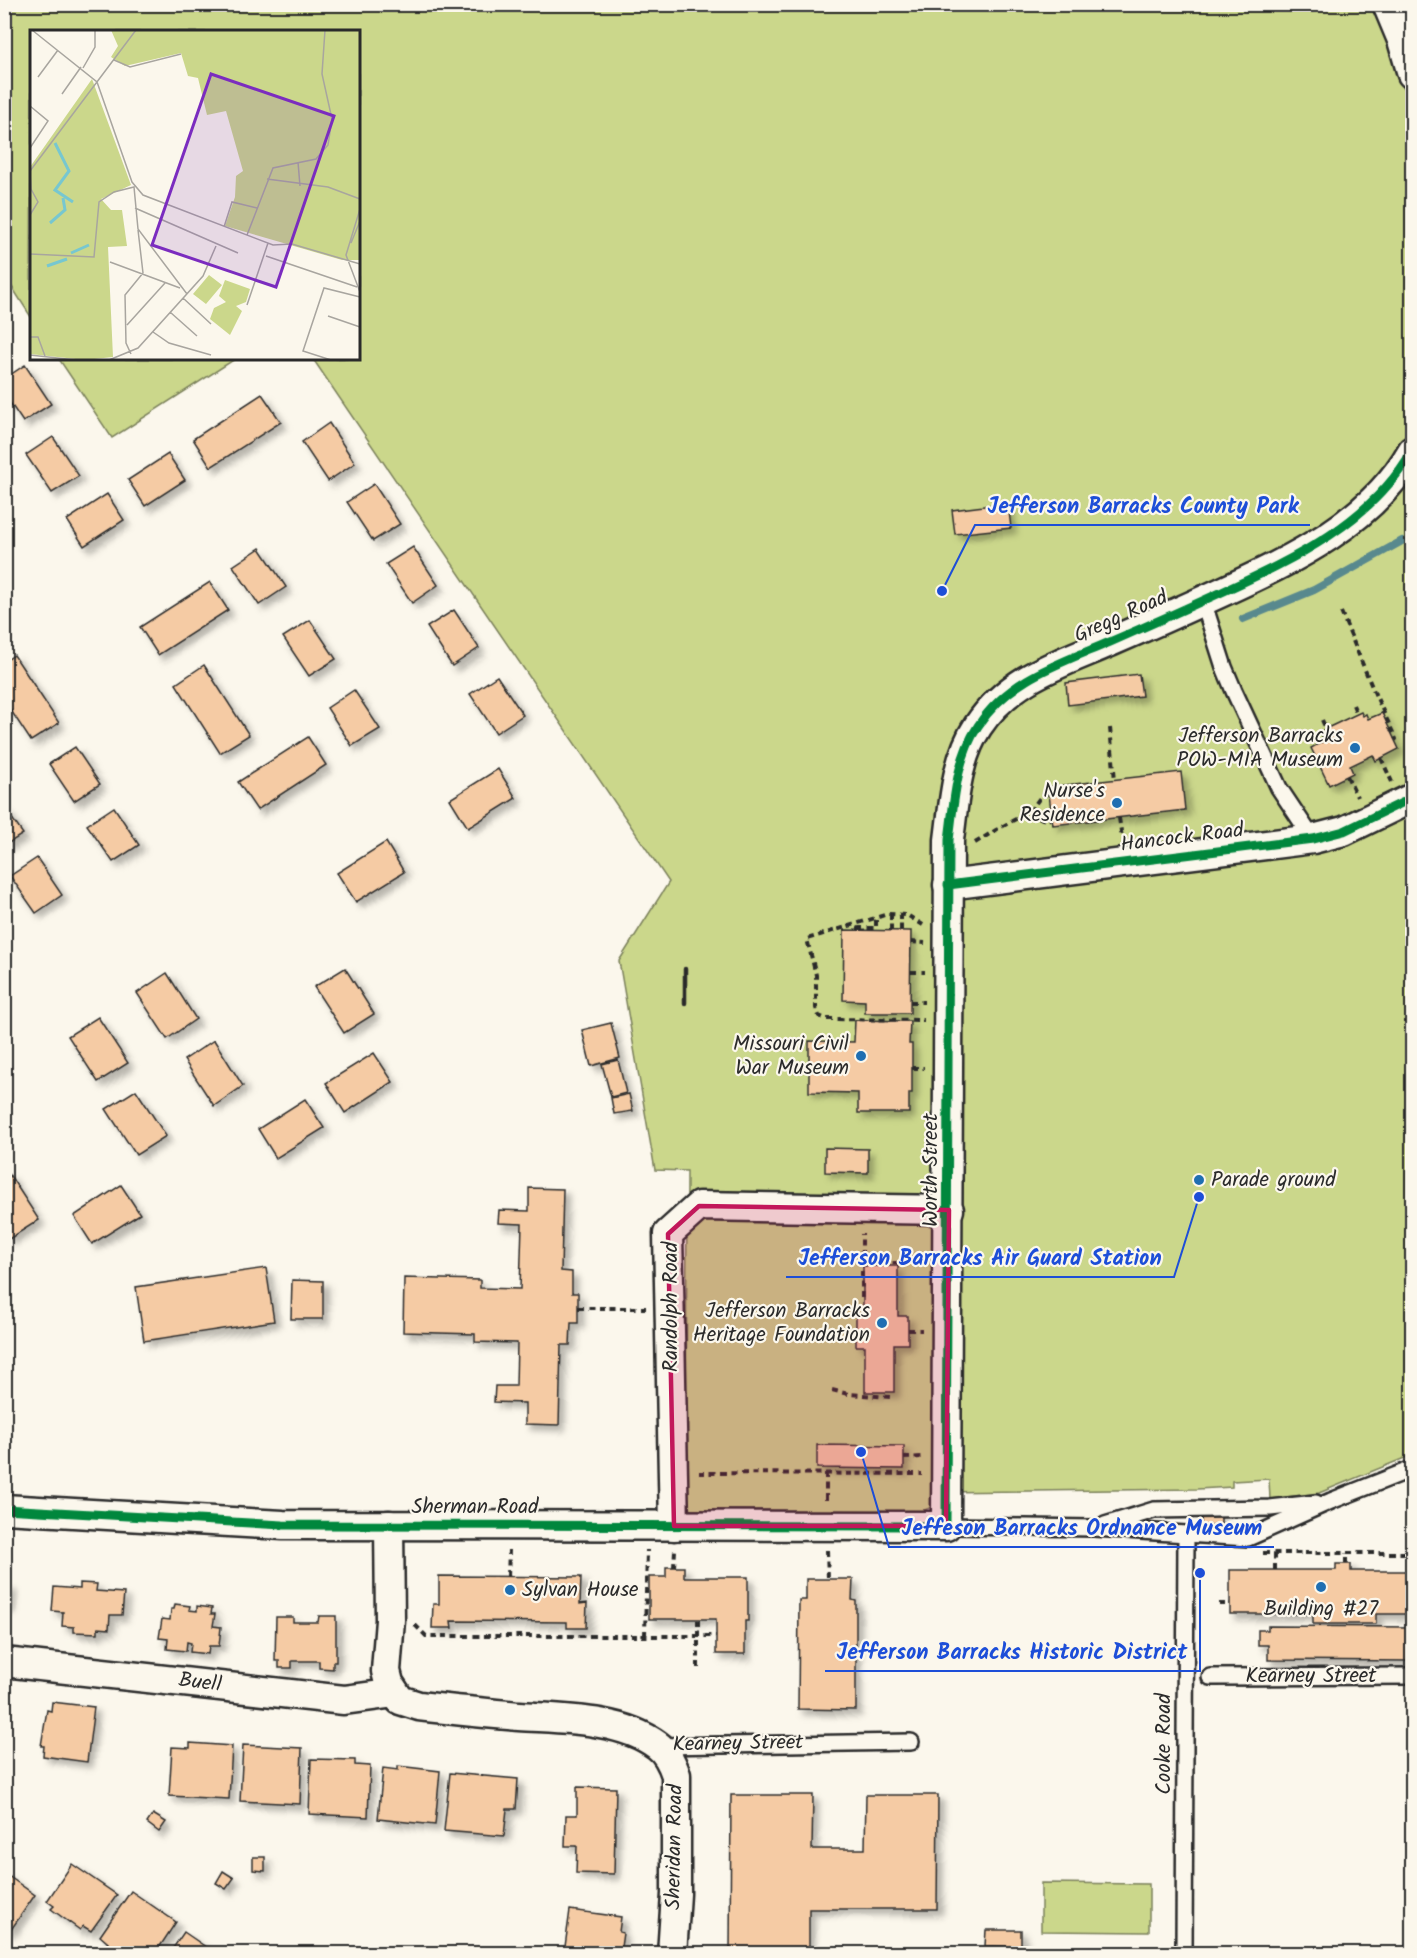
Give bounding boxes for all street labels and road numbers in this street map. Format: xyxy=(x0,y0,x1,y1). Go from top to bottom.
street label: Gregg Road xyxy=(1069,581,1174,652)
street label: Hancock Road xyxy=(1119,814,1246,862)
street label: Worth Street xyxy=(915,1112,948,1227)
street label: Randolph Road xyxy=(655,1241,688,1372)
street label: Sherman Road xyxy=(411,1491,539,1524)
street label: Kearney Street xyxy=(1246,1660,1377,1693)
street label: Buell xyxy=(177,1664,223,1702)
street label: Cooke Road xyxy=(1148,1693,1181,1795)
street label: Kearney Street xyxy=(672,1726,805,1762)
street label: Sheridan Road xyxy=(657,1783,693,1910)

